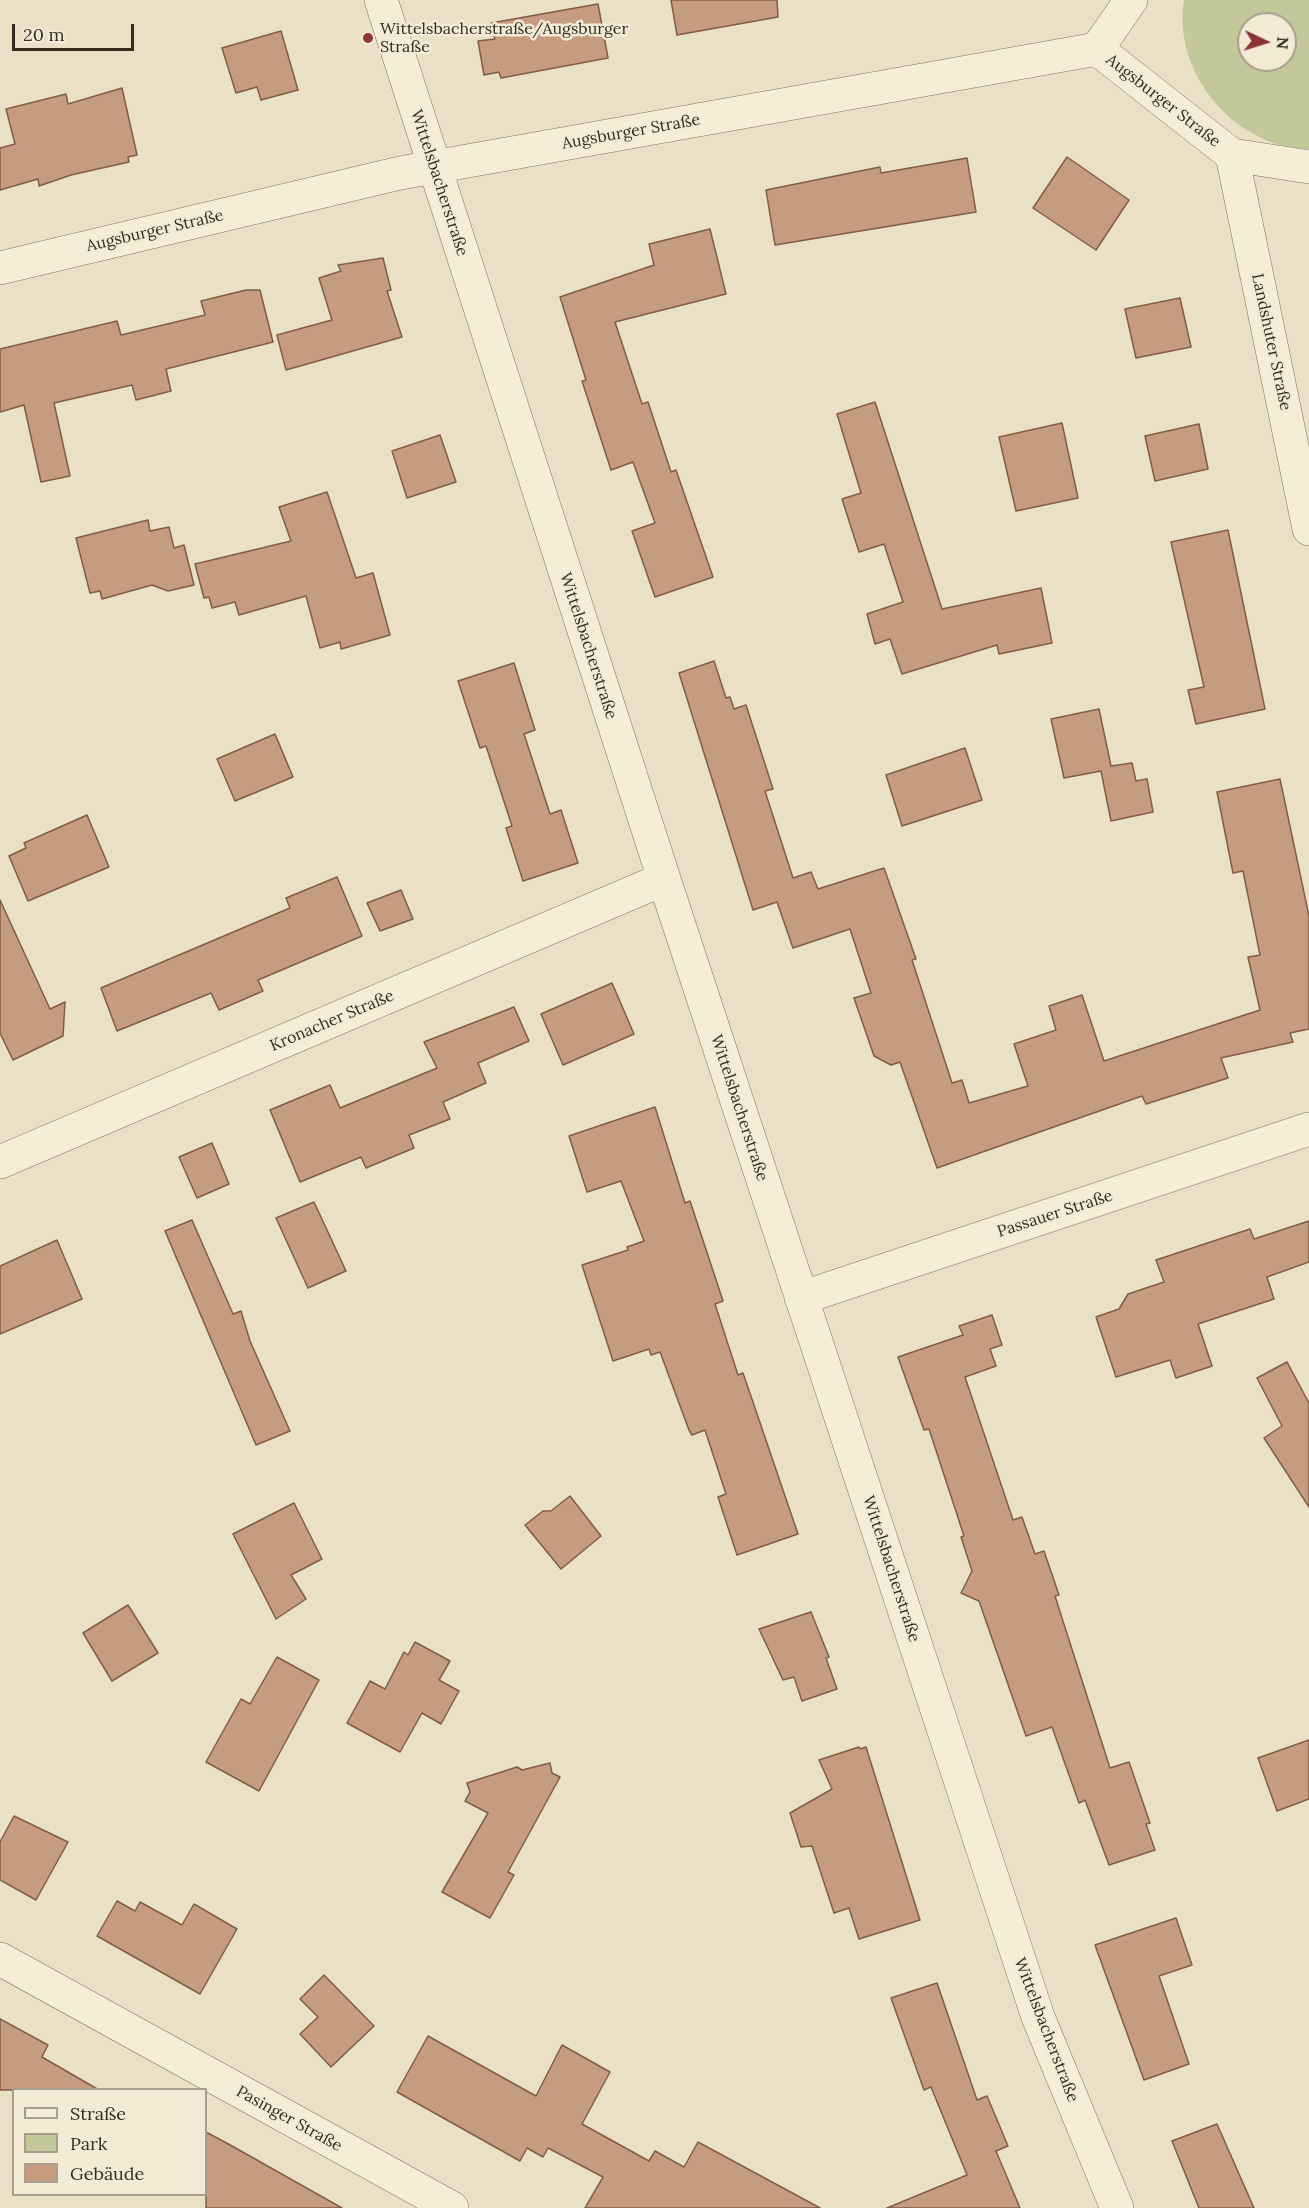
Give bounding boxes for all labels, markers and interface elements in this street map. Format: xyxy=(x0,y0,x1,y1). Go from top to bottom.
scale bar xyxy=(15,12,136,50)
north arrow xyxy=(1237,12,1297,72)
place label: Wittelsbacherstraße/Augsburger Straße xyxy=(380,19,628,57)
text: 20 m xyxy=(23,23,65,46)
marker: Wittelsbacherstraße/Augsburger Straße xyxy=(361,31,375,45)
text: N xyxy=(1273,36,1293,50)
street label: Augsburger Straße xyxy=(1102,50,1224,152)
street label: Wittelsbacherstraße xyxy=(406,107,472,259)
street label: Augsburger Straße xyxy=(560,110,702,154)
street label: Augsburger Straße xyxy=(85,206,225,256)
street label: Landshuter Straße xyxy=(1247,272,1295,412)
street label: Wittelsbacherstraße xyxy=(555,570,621,722)
street label: Kronacher Straße xyxy=(267,986,397,1056)
street label: Wittelsbacherstraße xyxy=(706,1032,772,1184)
street label: Passauer Straße xyxy=(995,1186,1115,1242)
street label: Wittelsbacherstraße xyxy=(858,1493,924,1645)
street label: Wittelsbacherstraße xyxy=(1010,1955,1082,2105)
street label: Pasinger Straße xyxy=(233,2082,345,2156)
legend xyxy=(12,2088,207,2196)
text: Straße xyxy=(70,2102,126,2125)
text: Park xyxy=(70,2132,107,2155)
text: Gebäude xyxy=(70,2162,144,2185)

